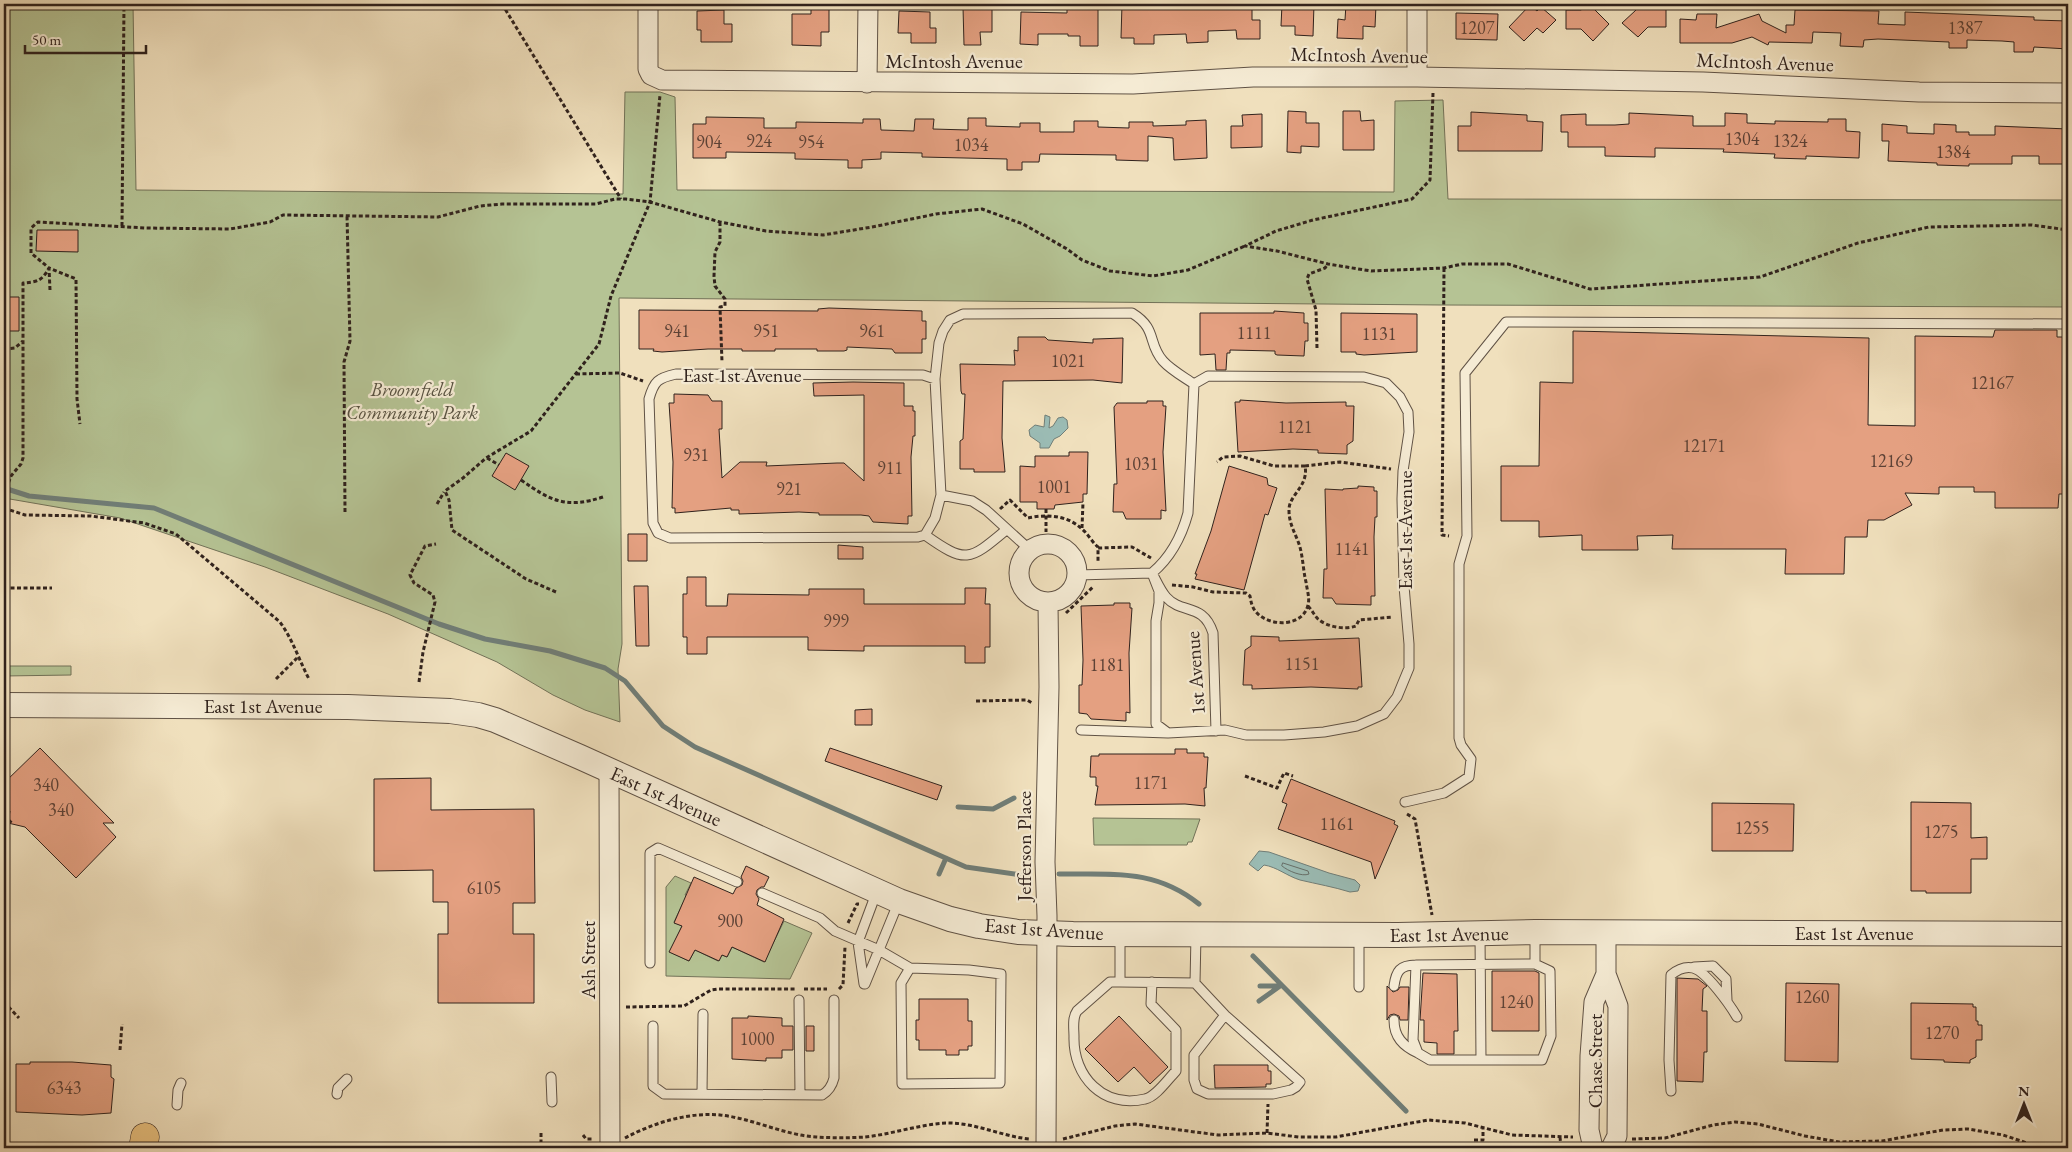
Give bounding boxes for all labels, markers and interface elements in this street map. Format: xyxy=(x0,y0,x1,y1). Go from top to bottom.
house number: 1207 xyxy=(1460,16,1495,39)
house number: 1387 xyxy=(1948,16,1983,39)
scale bar xyxy=(25,22,146,54)
text: 50 m xyxy=(32,30,61,49)
street label: McIntosh Avenue xyxy=(1290,41,1428,69)
street label: McIntosh Avenue xyxy=(1696,47,1834,77)
street label: McIntosh Avenue xyxy=(885,48,1023,74)
house number: 1304 xyxy=(1725,127,1760,150)
house number: 924 xyxy=(746,129,772,152)
house number: 1324 xyxy=(1773,129,1808,152)
house number: 904 xyxy=(696,130,722,153)
house number: 954 xyxy=(798,130,824,153)
house number: 1034 xyxy=(954,133,989,156)
house number: 1384 xyxy=(1936,140,1971,163)
house number: 941 xyxy=(664,319,690,342)
house number: 951 xyxy=(753,319,779,342)
house number: 961 xyxy=(859,319,885,342)
house number: 1111 xyxy=(1237,321,1271,344)
house number: 1131 xyxy=(1362,322,1396,345)
house number: 1021 xyxy=(1051,349,1085,372)
street label: East 1st Avenue xyxy=(682,362,802,388)
house number: 12167 xyxy=(1970,371,2014,394)
park label: Broomfield Community Park xyxy=(346,376,478,425)
house number: 1121 xyxy=(1278,415,1312,438)
house number: 12171 xyxy=(1682,434,1726,457)
house number: 931 xyxy=(683,443,709,466)
house number: 12169 xyxy=(1869,449,1913,472)
house number: 1031 xyxy=(1124,452,1158,475)
house number: 911 xyxy=(877,456,903,479)
street label: East 1st Avenue xyxy=(1392,470,1418,590)
house number: 1001 xyxy=(1037,475,1071,498)
house number: 921 xyxy=(776,477,802,500)
house number: 1141 xyxy=(1335,537,1369,560)
house number: 999 xyxy=(823,609,849,632)
street label: 1st Avenue xyxy=(1179,630,1211,716)
house number: 1151 xyxy=(1285,652,1319,675)
house number: 1181 xyxy=(1090,653,1124,676)
street label: East 1st Avenue xyxy=(203,693,323,719)
street label: East 1st Avenue xyxy=(606,760,726,832)
house number: 1171 xyxy=(1134,771,1168,794)
house number: 340 xyxy=(33,773,59,796)
street label: Jefferson Place xyxy=(1011,791,1037,903)
house number: 340 xyxy=(48,798,74,821)
house number: 1161 xyxy=(1320,812,1354,835)
house number: 1255 xyxy=(1735,816,1769,839)
house number: 1275 xyxy=(1924,820,1958,843)
house number: 6105 xyxy=(467,876,501,899)
house number: 900 xyxy=(717,909,743,932)
street label: East 1st Avenue xyxy=(984,912,1105,946)
street label: Ash Street xyxy=(575,920,601,1000)
street label: East 1st Avenue xyxy=(1389,920,1509,948)
street label: East 1st Avenue xyxy=(1794,920,1914,946)
house number: 1260 xyxy=(1795,985,1830,1008)
house number: 1240 xyxy=(1499,990,1534,1013)
street label: Chase Street xyxy=(1582,1013,1608,1108)
house number: 1270 xyxy=(1925,1021,1960,1044)
house number: 1000 xyxy=(740,1027,775,1050)
house number: 6343 xyxy=(47,1076,81,1099)
north arrow xyxy=(2000,1080,2050,1130)
text: N xyxy=(2018,1082,2030,1100)

